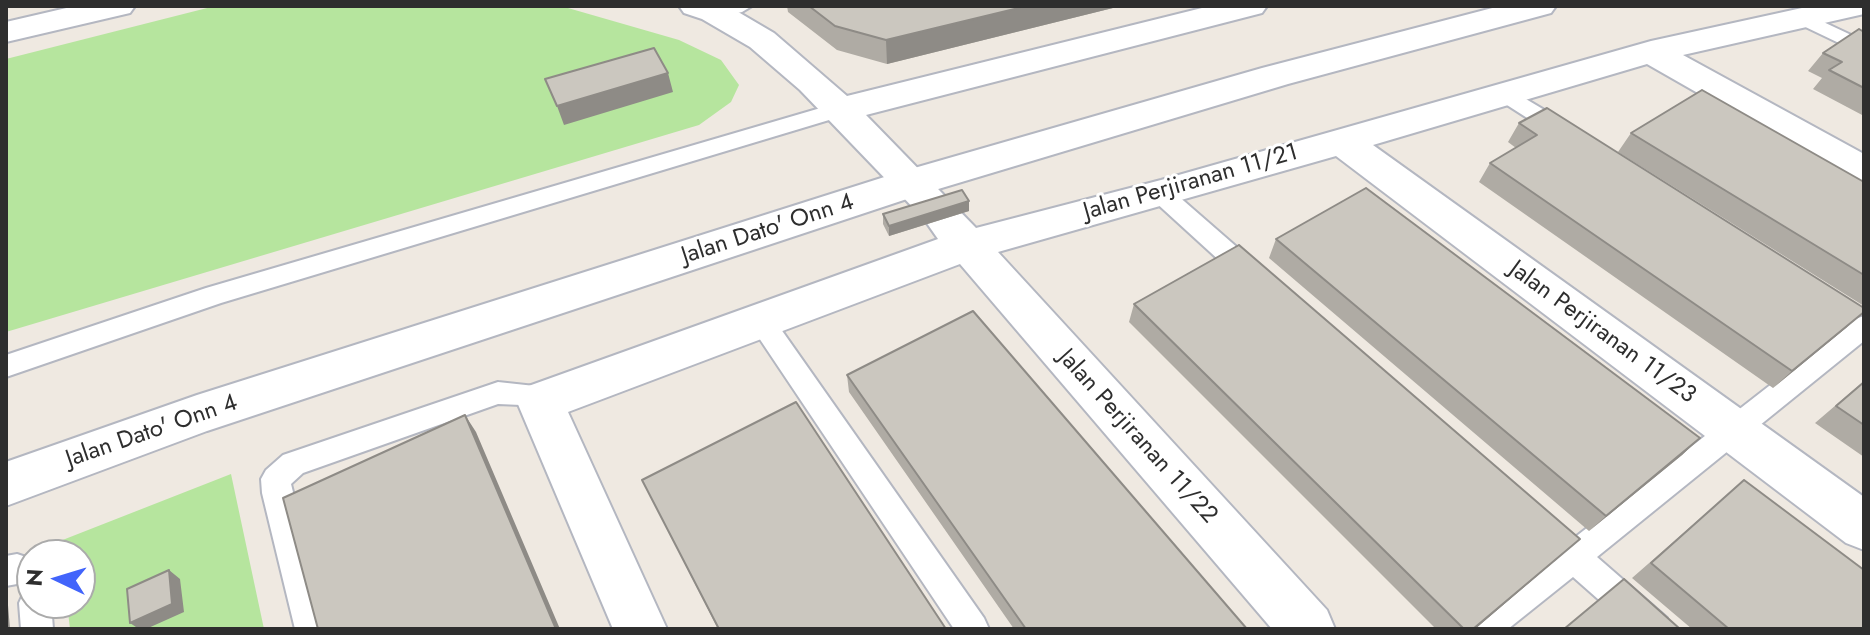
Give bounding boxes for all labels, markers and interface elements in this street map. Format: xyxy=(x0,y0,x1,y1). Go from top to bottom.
street label: Jalan Perjiranan 11/21 xyxy=(1081,139,1301,227)
street label: Jalan Dato' Onn 4 xyxy=(678,189,858,271)
street label: Jalan Perjiranan 11/23 xyxy=(1503,256,1701,410)
street label: Jalan Perjiranan 11/22 xyxy=(1051,344,1223,530)
street label: Jalan Dato' Onn 4 xyxy=(62,389,242,475)
north arrow xyxy=(16,539,96,619)
text: N xyxy=(17,568,51,587)

